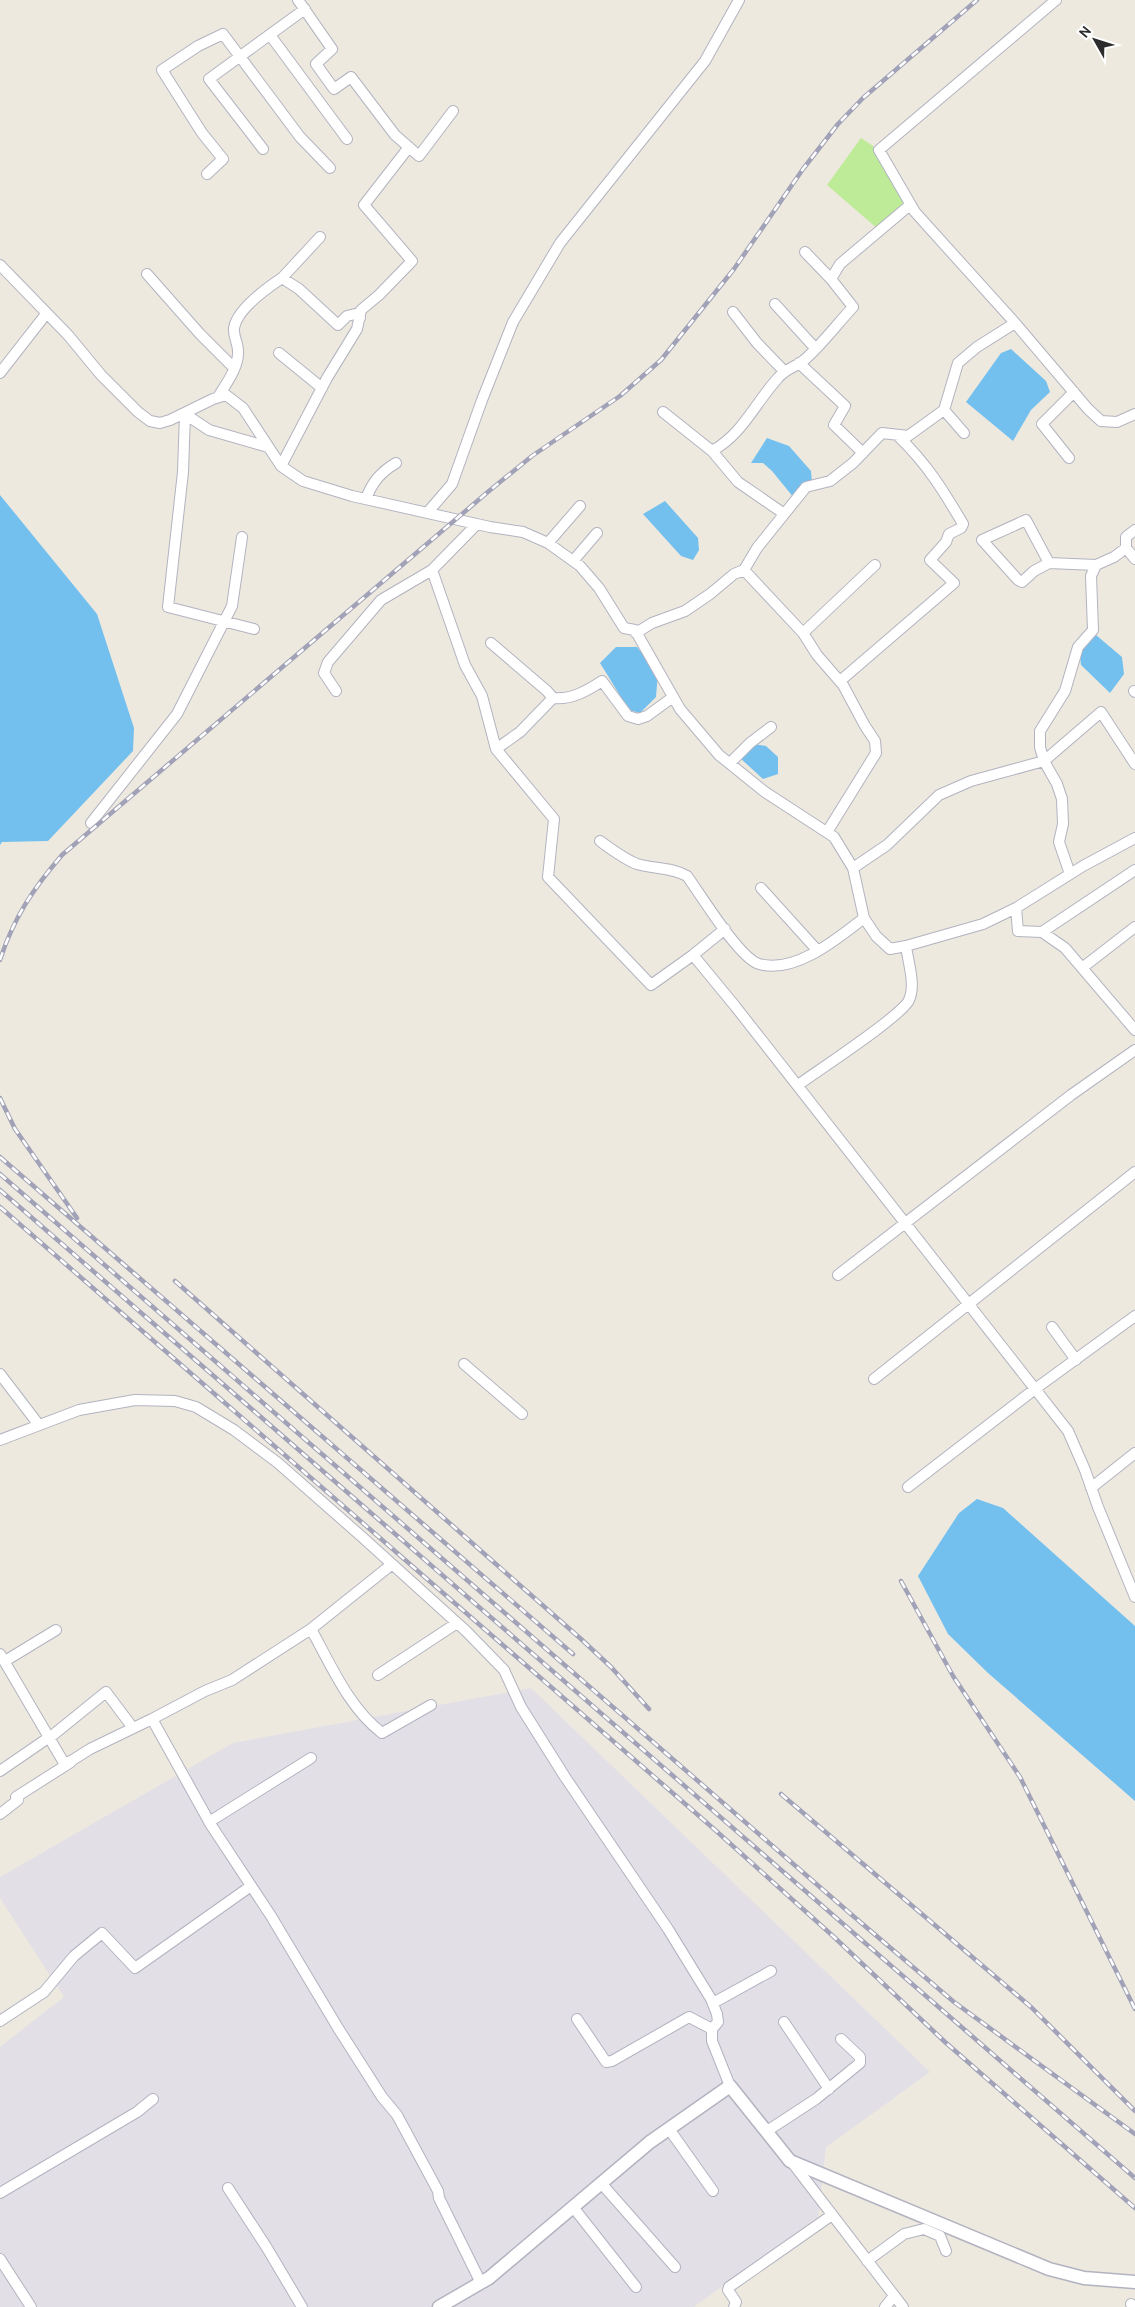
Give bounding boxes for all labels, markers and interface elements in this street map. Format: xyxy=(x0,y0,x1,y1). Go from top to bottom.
north arrow xyxy=(1070,15,1120,65)
text: N xyxy=(1075,22,1095,41)

